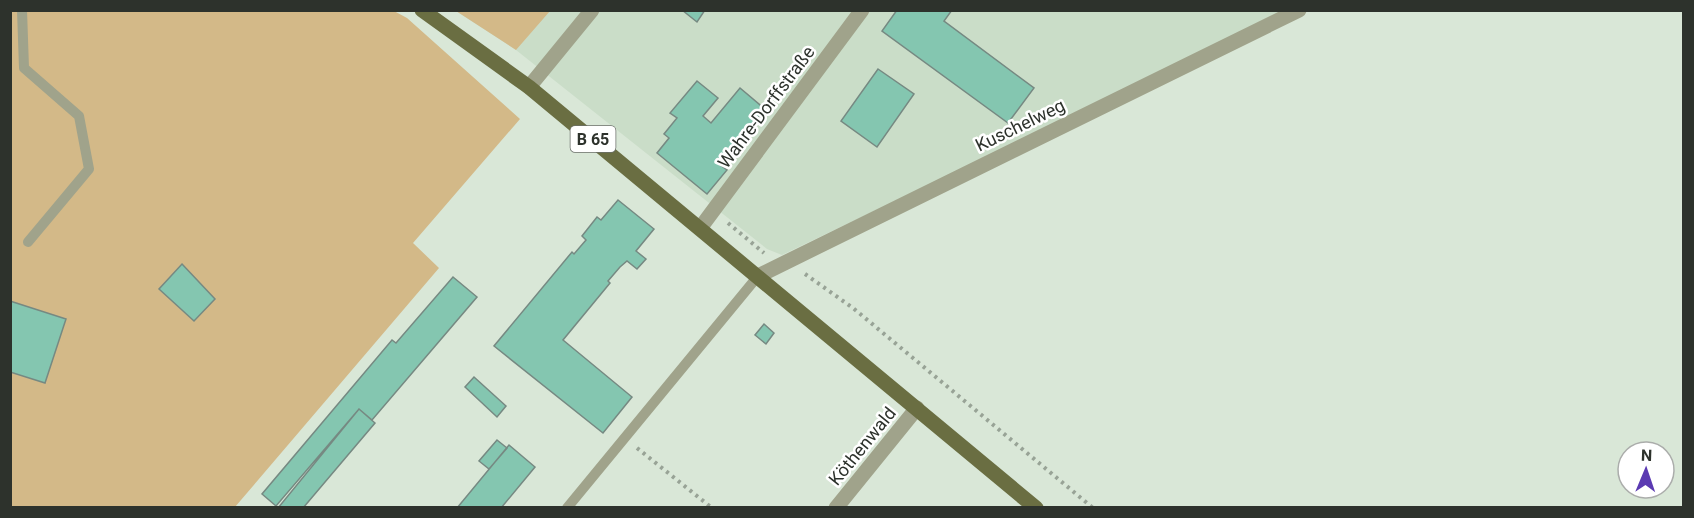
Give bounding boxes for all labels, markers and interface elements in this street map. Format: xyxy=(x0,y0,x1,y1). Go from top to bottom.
street label: Wahre-Dorffstraße xyxy=(713,42,819,172)
street label: Kuschelweg xyxy=(972,94,1068,156)
road number: B 65 xyxy=(570,126,616,152)
street label: Köthenwald xyxy=(824,403,900,489)
north arrow xyxy=(1616,440,1676,500)
text: N xyxy=(1641,446,1652,465)

